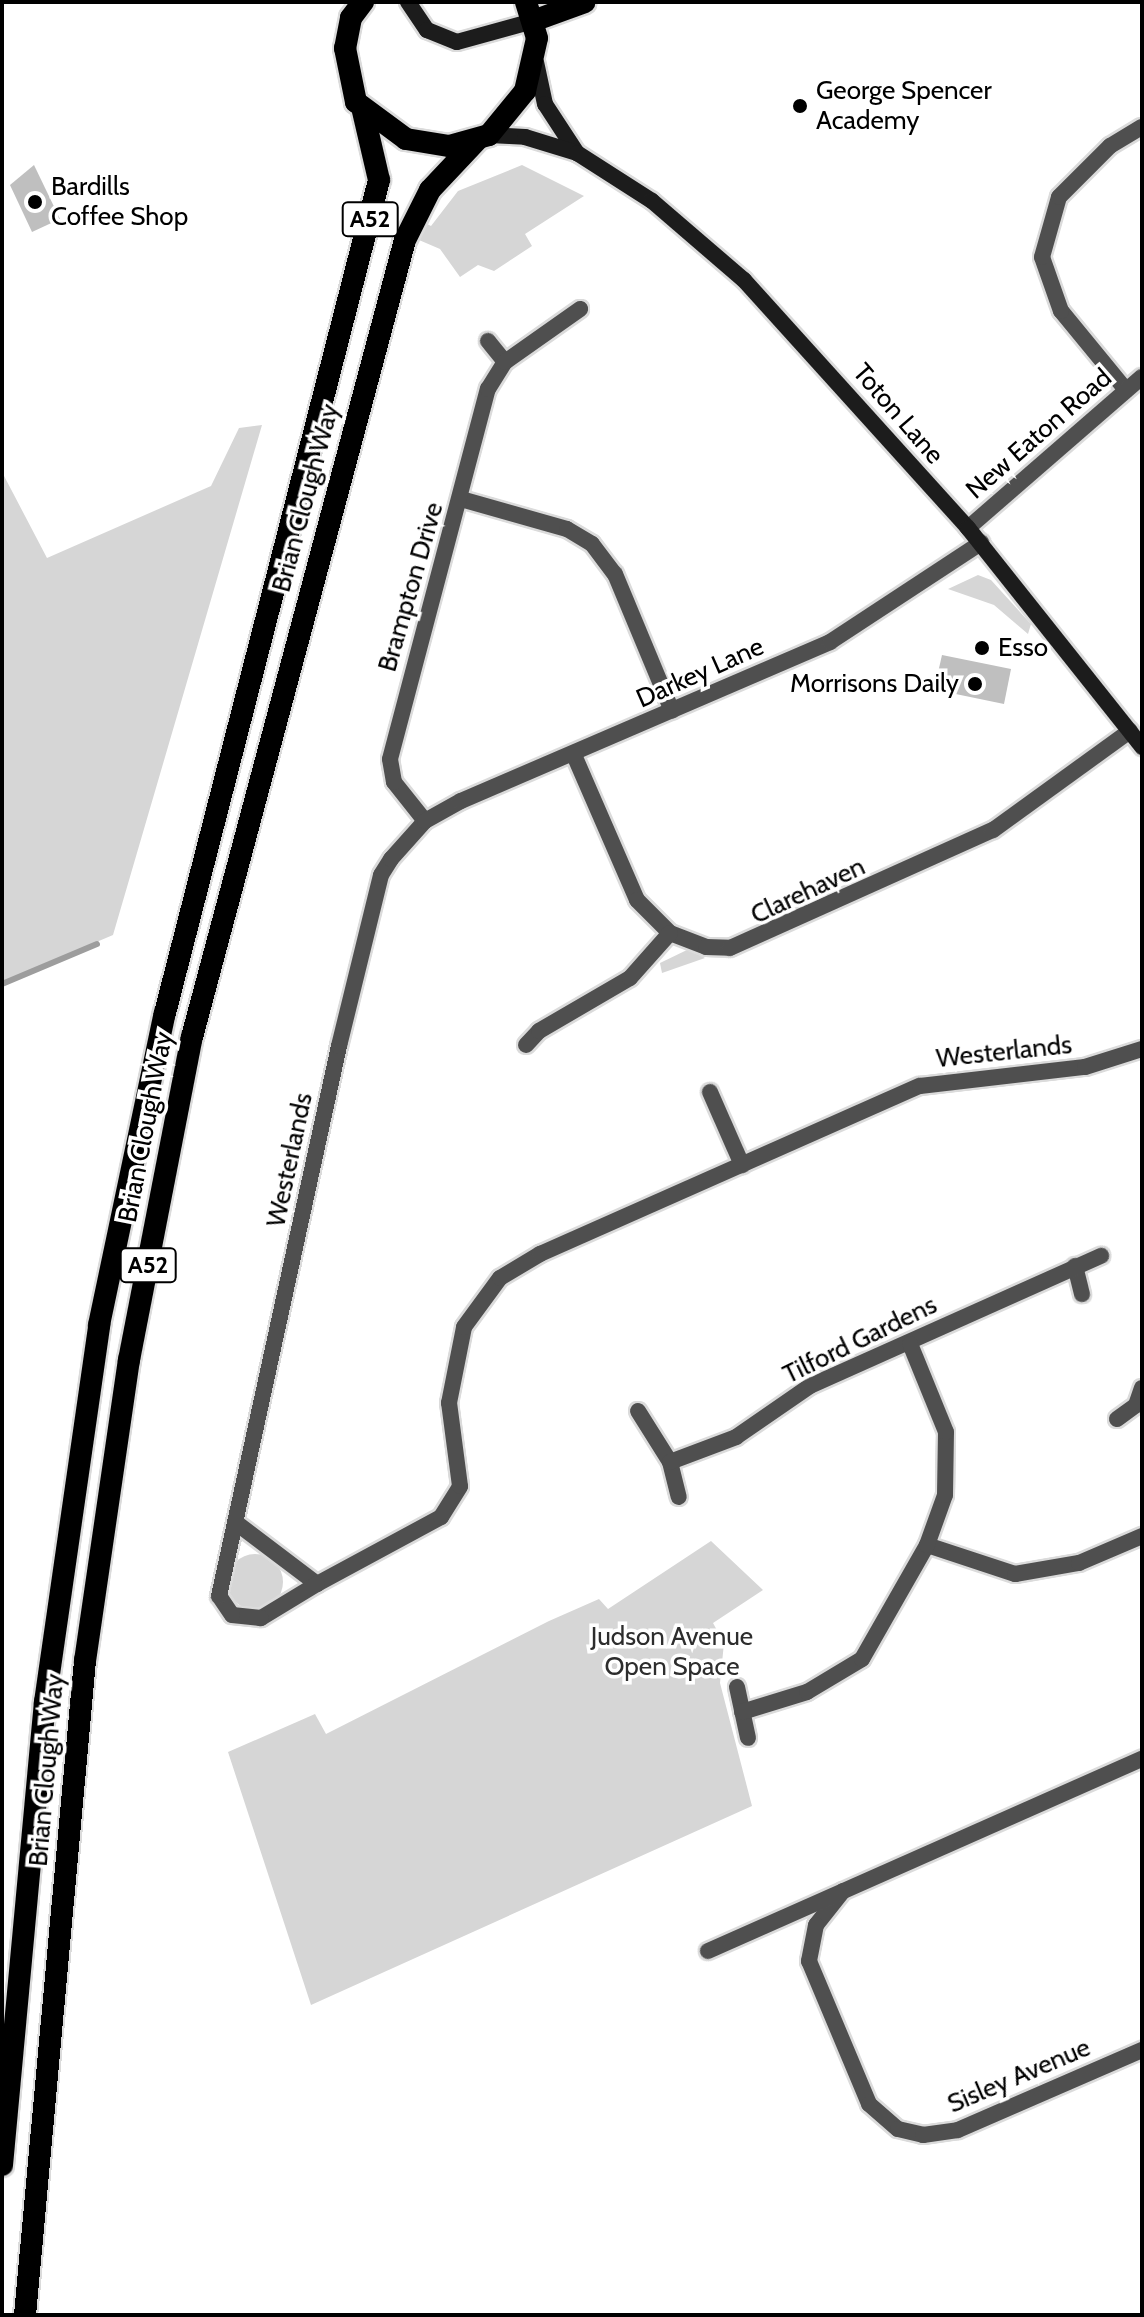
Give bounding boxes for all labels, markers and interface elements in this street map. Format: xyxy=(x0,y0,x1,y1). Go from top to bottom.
place label: George Spencer Academy xyxy=(816,75,992,136)
marker: George Spencer Academy xyxy=(791,97,809,115)
place label: Bardills Coffee Shop xyxy=(51,171,188,232)
marker: Bardills Coffee Shop xyxy=(26,193,44,211)
road number: A52 xyxy=(340,199,400,239)
street label: Toton Lane xyxy=(846,357,950,471)
street label: New Eaton Road xyxy=(960,362,1118,506)
street label: Brian Clough Way xyxy=(266,401,346,595)
street label: Brampton Drive xyxy=(372,499,450,675)
street label: Darkey Lane xyxy=(632,631,768,715)
place label: Esso xyxy=(998,632,1048,664)
marker: Esso xyxy=(973,639,991,657)
place label: Morrisons Daily xyxy=(790,668,959,700)
marker: Morrisons Daily xyxy=(966,675,984,693)
street label: Clarehaven xyxy=(746,851,870,931)
street label: Brian Clough Way xyxy=(112,1029,180,1225)
street label: Westerlands xyxy=(935,1029,1073,1075)
street label: Westerlands xyxy=(261,1090,319,1230)
road number: A52 xyxy=(118,1245,178,1285)
street label: Tilford Gardens xyxy=(778,1289,942,1391)
park label: Judson Avenue Open Space xyxy=(591,1621,753,1682)
street label: Brian Clough Way xyxy=(23,1672,71,1868)
street label: Sisley Avenue xyxy=(943,2032,1095,2120)

